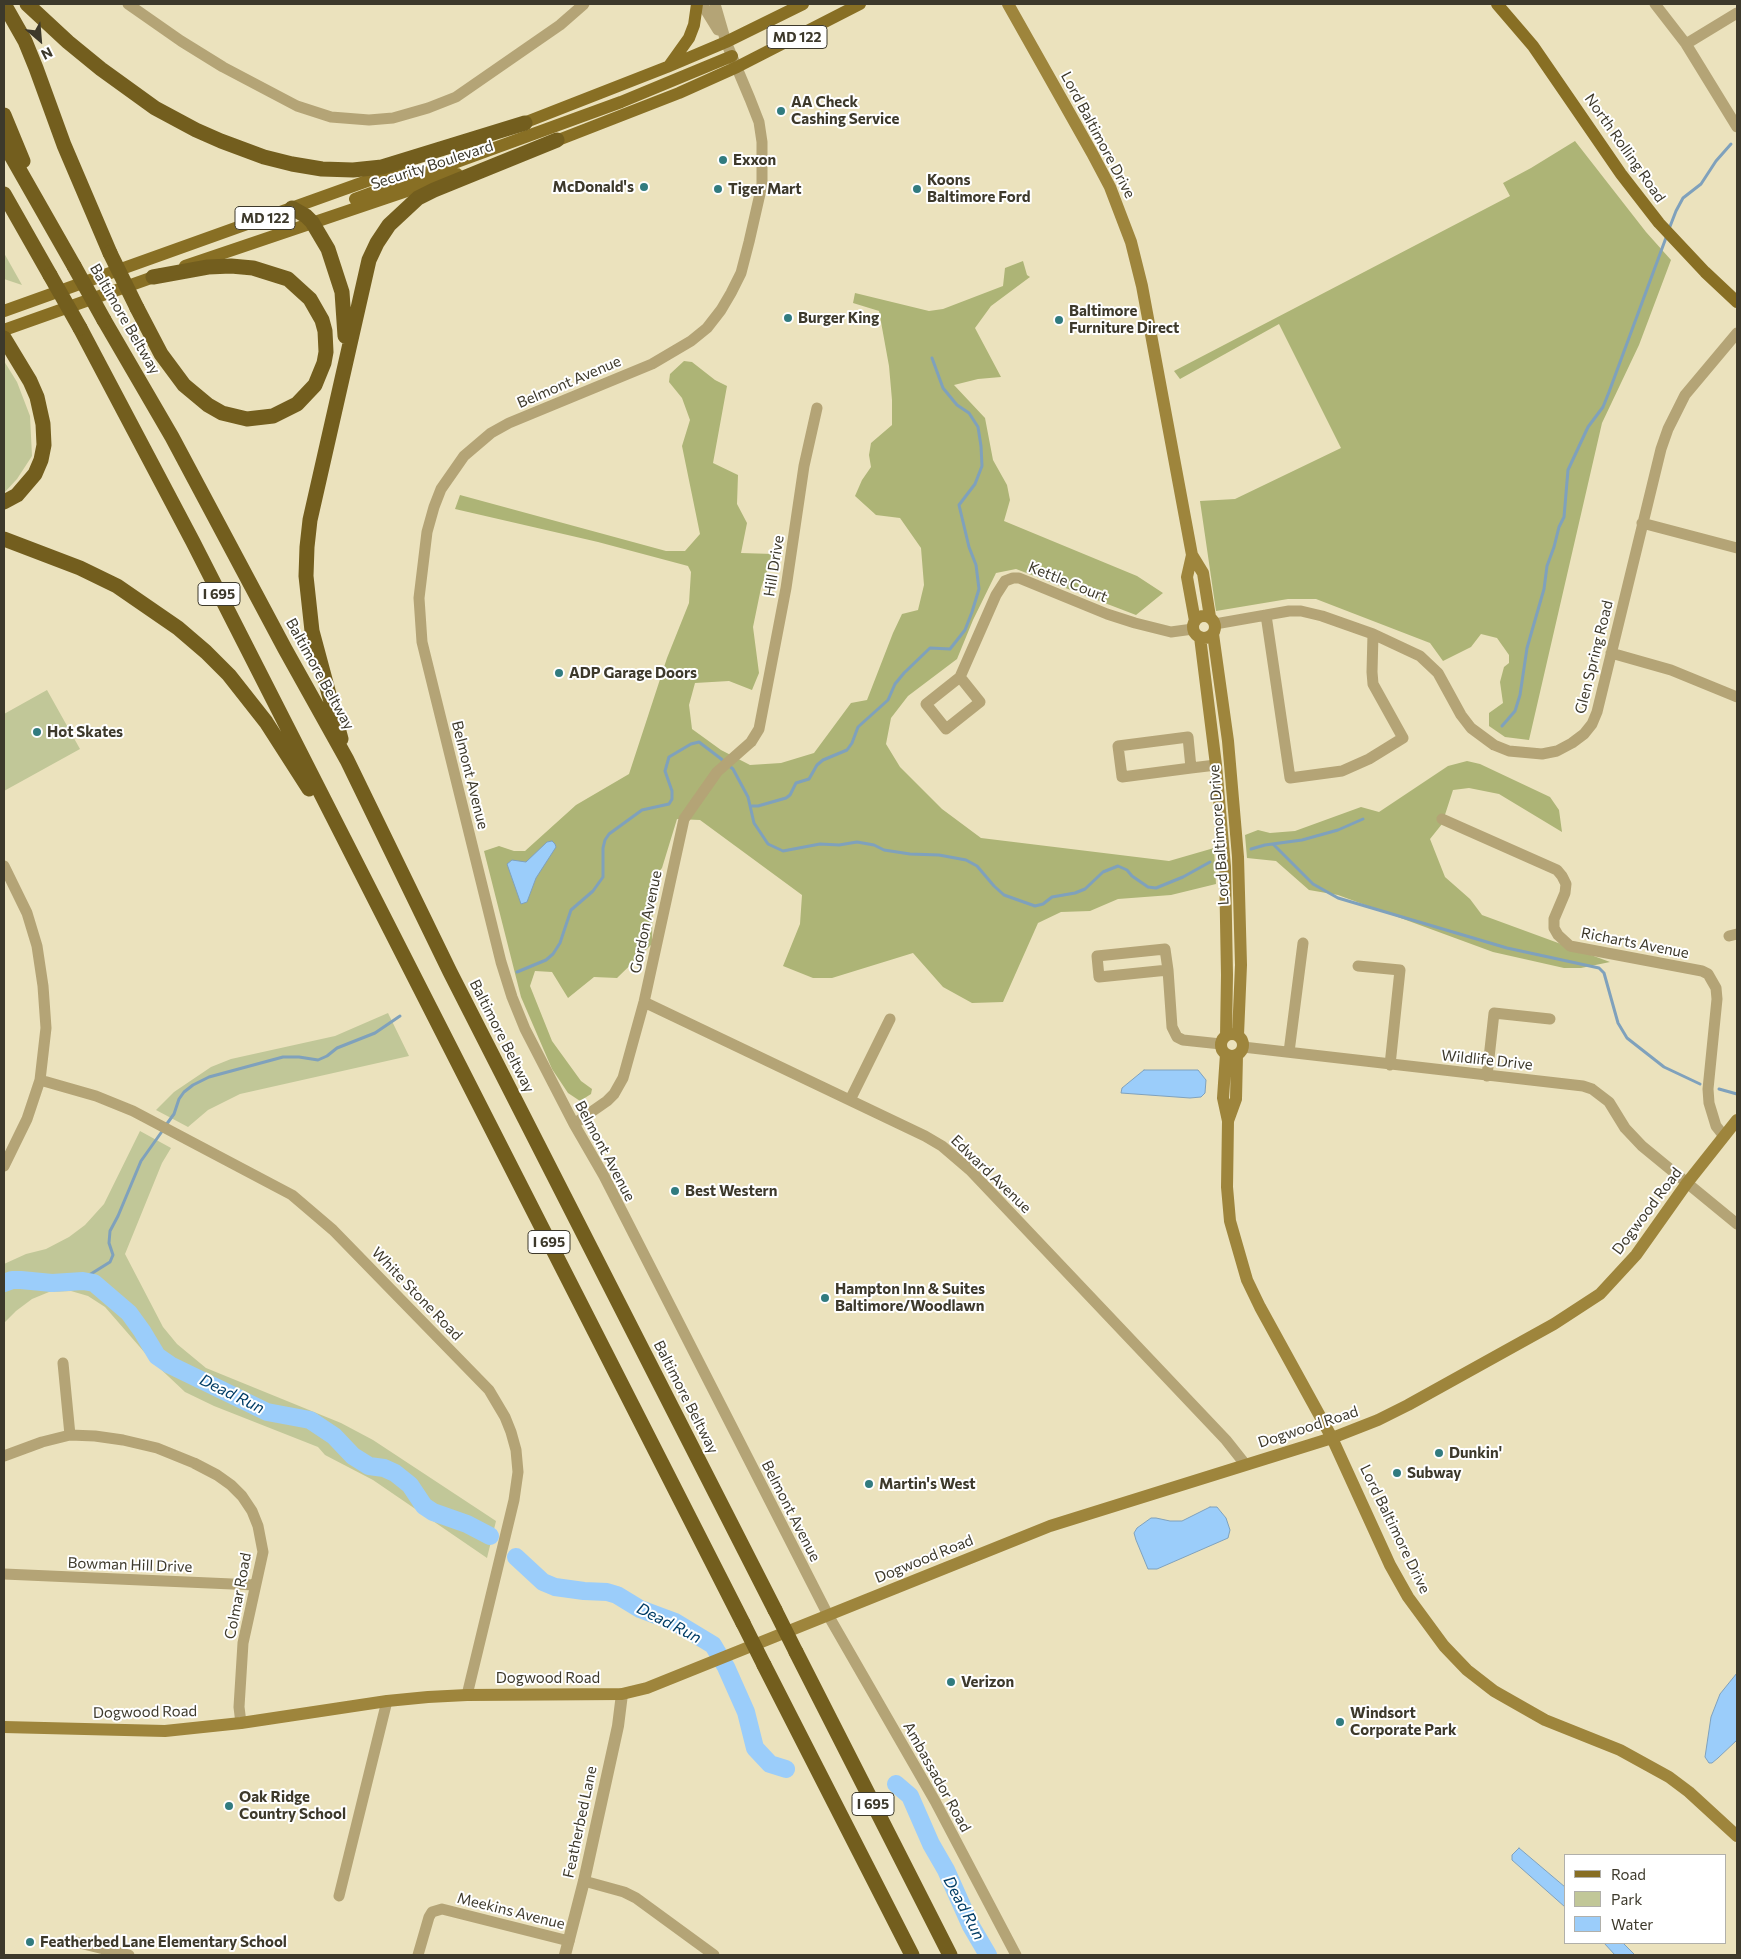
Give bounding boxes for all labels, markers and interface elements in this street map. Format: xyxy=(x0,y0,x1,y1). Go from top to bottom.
north arrow xyxy=(15,15,65,65)
road number: MD 122 xyxy=(767,26,827,48)
text: N xyxy=(39,44,56,64)
street label: Lord Baltimore Drive xyxy=(1057,69,1139,201)
street label: North Rolling Road xyxy=(1581,90,1669,206)
place label: AA Check Cashing Service xyxy=(791,93,899,128)
marker: AA Check Cashing Service xyxy=(775,105,787,117)
street label: Security Boulevard xyxy=(369,137,495,193)
place label: Exxon xyxy=(733,151,776,169)
marker: Exxon xyxy=(717,154,729,166)
place label: Koons Baltimore Ford xyxy=(927,171,1030,206)
place label: McDonald's xyxy=(553,178,634,196)
place label: Tiger Mart xyxy=(728,180,802,198)
marker: McDonald's xyxy=(638,181,650,193)
marker: Tiger Mart xyxy=(712,183,724,195)
marker: Koons Baltimore Ford xyxy=(911,183,923,195)
road number: MD 122 xyxy=(235,207,295,230)
street label: Baltimore Beltway xyxy=(86,260,164,378)
place label: Baltimore Furniture Direct xyxy=(1069,302,1179,337)
place label: Burger King xyxy=(798,309,879,327)
marker: Burger King xyxy=(782,312,794,324)
marker: Baltimore Furniture Direct xyxy=(1053,314,1065,326)
street label: Belmont Avenue xyxy=(514,352,624,412)
street label: Hill Drive xyxy=(760,534,788,598)
street label: Kettle Court xyxy=(1026,558,1110,606)
road number: I 695 xyxy=(198,582,240,606)
street label: Glen Spring Road xyxy=(1571,598,1617,716)
street label: Baltimore Beltway xyxy=(282,615,358,733)
place label: ADP Garage Doors xyxy=(569,664,697,682)
marker: ADP Garage Doors xyxy=(553,667,565,679)
street label: Belmont Avenue xyxy=(448,719,492,831)
place label: Hot Skates xyxy=(47,723,123,741)
marker: Hot Skates xyxy=(31,726,43,738)
street label: Lord Baltimore Drive xyxy=(1205,764,1233,906)
street label: Gordon Avenue xyxy=(626,869,666,975)
street label: Richarts Avenue xyxy=(1579,924,1691,962)
street label: Baltimore Beltway xyxy=(466,976,538,1096)
street label: Wildlife Drive xyxy=(1440,1046,1534,1074)
street label: Belmont Avenue xyxy=(571,1098,639,1204)
street label: Edward Avenue xyxy=(947,1131,1035,1217)
street label: Dogwood Road xyxy=(1608,1164,1686,1258)
place label: Best Western xyxy=(685,1182,777,1200)
marker: Best Western xyxy=(669,1185,681,1197)
road number: I 695 xyxy=(528,1230,570,1254)
street label: White Stone Road xyxy=(368,1244,466,1344)
place label: Hampton Inn & Suites Baltimore/Woodlawn xyxy=(835,1280,985,1315)
marker: Hampton Inn & Suites Baltimore/Woodlawn xyxy=(819,1292,831,1304)
street label: Baltimore Beltway xyxy=(650,1337,722,1457)
water label: Dead Run xyxy=(196,1370,268,1418)
street label: Dogwood Road xyxy=(1256,1402,1360,1452)
place label: Dunkin' xyxy=(1449,1444,1502,1462)
marker: Dunkin' xyxy=(1433,1447,1445,1459)
street label: Belmont Avenue xyxy=(758,1457,824,1565)
street label: Lord Baltimore Drive xyxy=(1356,1462,1434,1596)
place label: Subway xyxy=(1407,1464,1461,1482)
marker: Subway xyxy=(1391,1467,1403,1479)
place label: Martin's West xyxy=(879,1475,976,1493)
marker: Martin's West xyxy=(863,1478,875,1490)
street label: Dogwood Road xyxy=(872,1531,976,1587)
street label: Colmar Road xyxy=(221,1551,255,1641)
street label: Bowman Hill Drive xyxy=(67,1554,193,1576)
water label: Dead Run xyxy=(634,1599,704,1647)
street label: Dogwood Road xyxy=(496,1669,600,1687)
place label: Verizon xyxy=(961,1673,1014,1691)
marker: Verizon xyxy=(945,1676,957,1688)
street label: Dogwood Road xyxy=(93,1702,197,1722)
place label: Windsort Corporate Park xyxy=(1350,1704,1457,1739)
marker: Windsort Corporate Park xyxy=(1334,1716,1346,1728)
street label: Ambassador Road xyxy=(899,1719,975,1835)
street label: Featherbed Lane xyxy=(559,1764,601,1880)
place label: Oak Ridge Country School xyxy=(239,1788,346,1823)
road number: I 695 xyxy=(852,1792,894,1816)
marker: Oak Ridge Country School xyxy=(223,1800,235,1812)
legend xyxy=(1564,1854,1726,1944)
text: Road xyxy=(1611,1865,1646,1883)
water label: Dead Run xyxy=(939,1873,989,1943)
street label: Meekins Avenue xyxy=(455,1889,567,1933)
text: Park xyxy=(1611,1890,1642,1908)
text: Water xyxy=(1611,1915,1653,1933)
place label: Featherbed Lane Elementary School xyxy=(40,1933,287,1951)
marker: Featherbed Lane Elementary School xyxy=(24,1936,36,1948)

